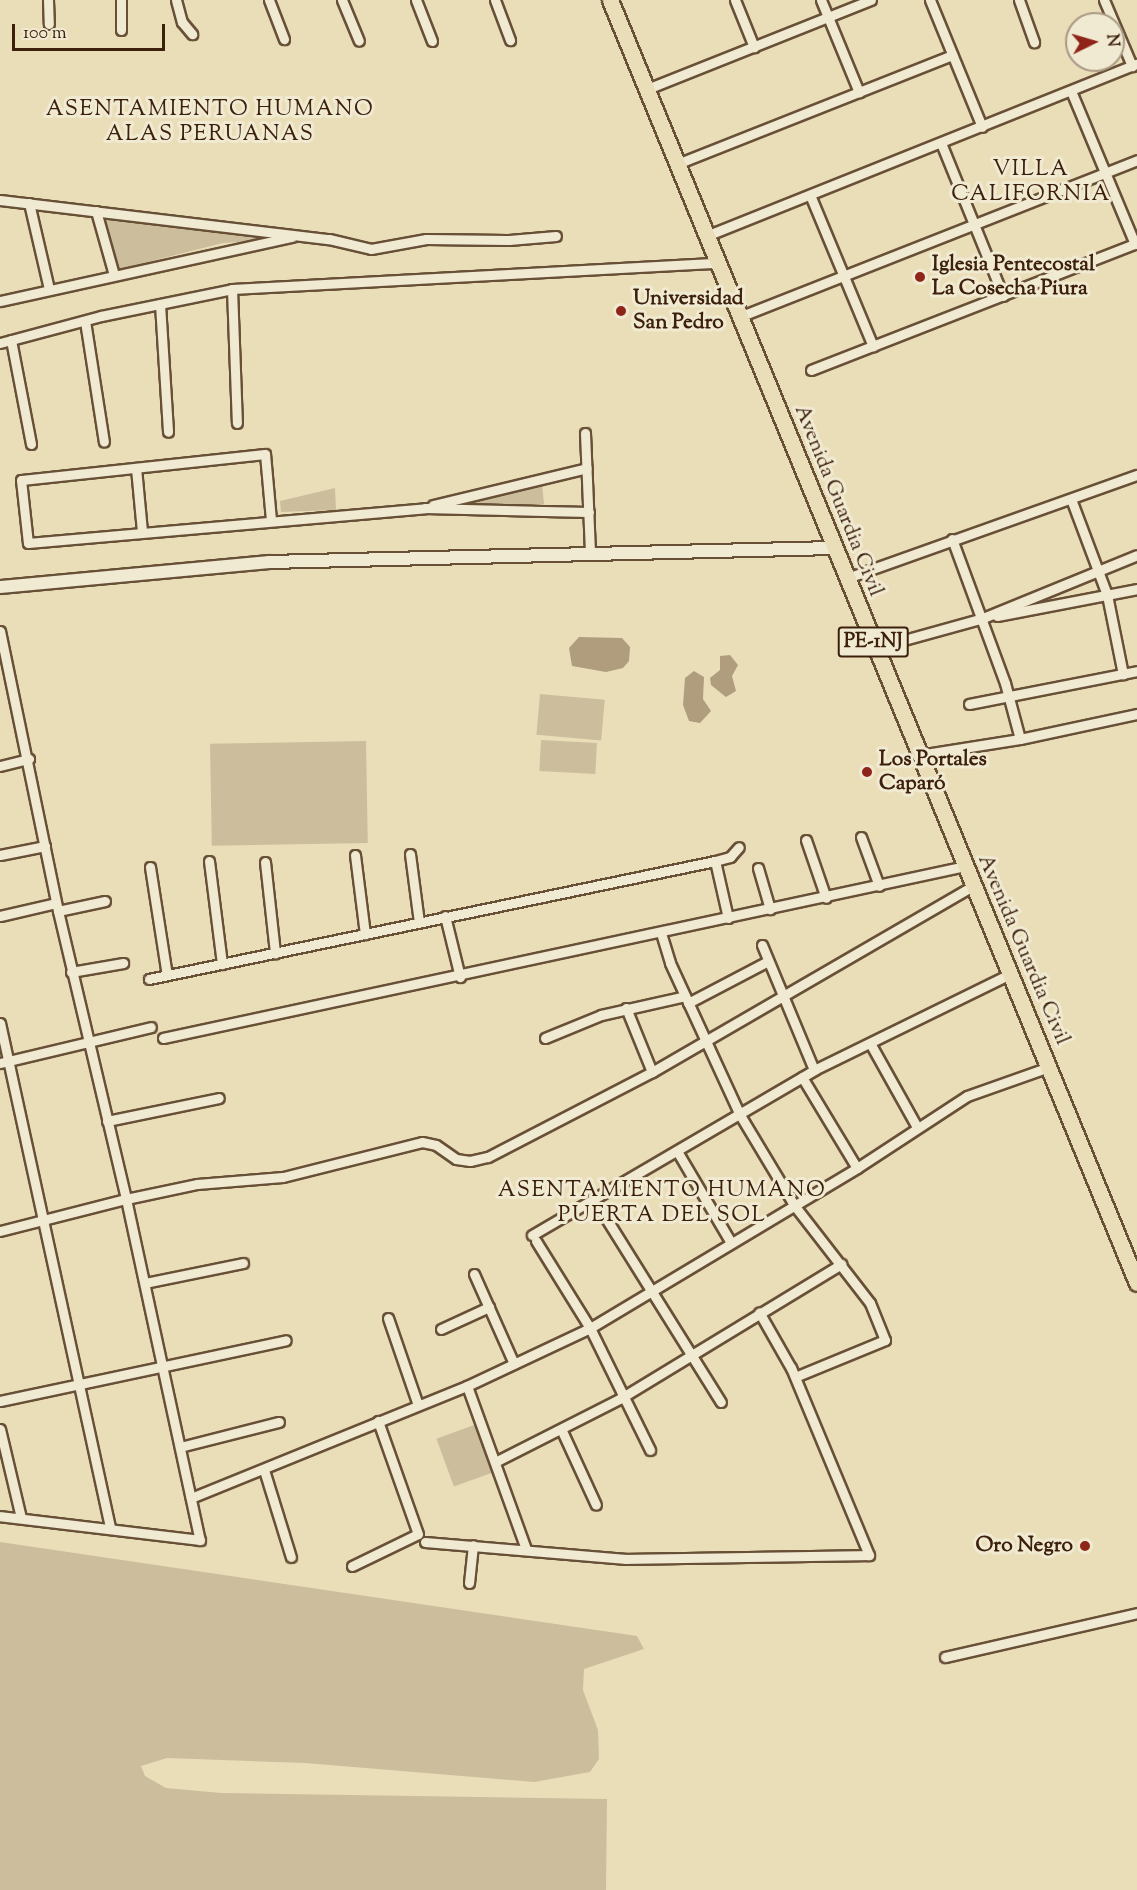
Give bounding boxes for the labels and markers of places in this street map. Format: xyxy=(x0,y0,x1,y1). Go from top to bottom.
place label: Iglesia Pentecostal La Cosecha Piura xyxy=(932,252,1095,302)
marker: Iglesia Pentecostal La Cosecha Piura xyxy=(913,270,927,284)
place label: Universidad San Pedro xyxy=(633,286,744,336)
marker: Universidad San Pedro xyxy=(614,304,628,318)
place label: Los Portales Caparó xyxy=(879,747,987,797)
marker: Los Portales Caparó xyxy=(860,765,874,779)
place label: Oro Negro xyxy=(975,1533,1073,1559)
marker: Oro Negro xyxy=(1078,1539,1092,1553)

